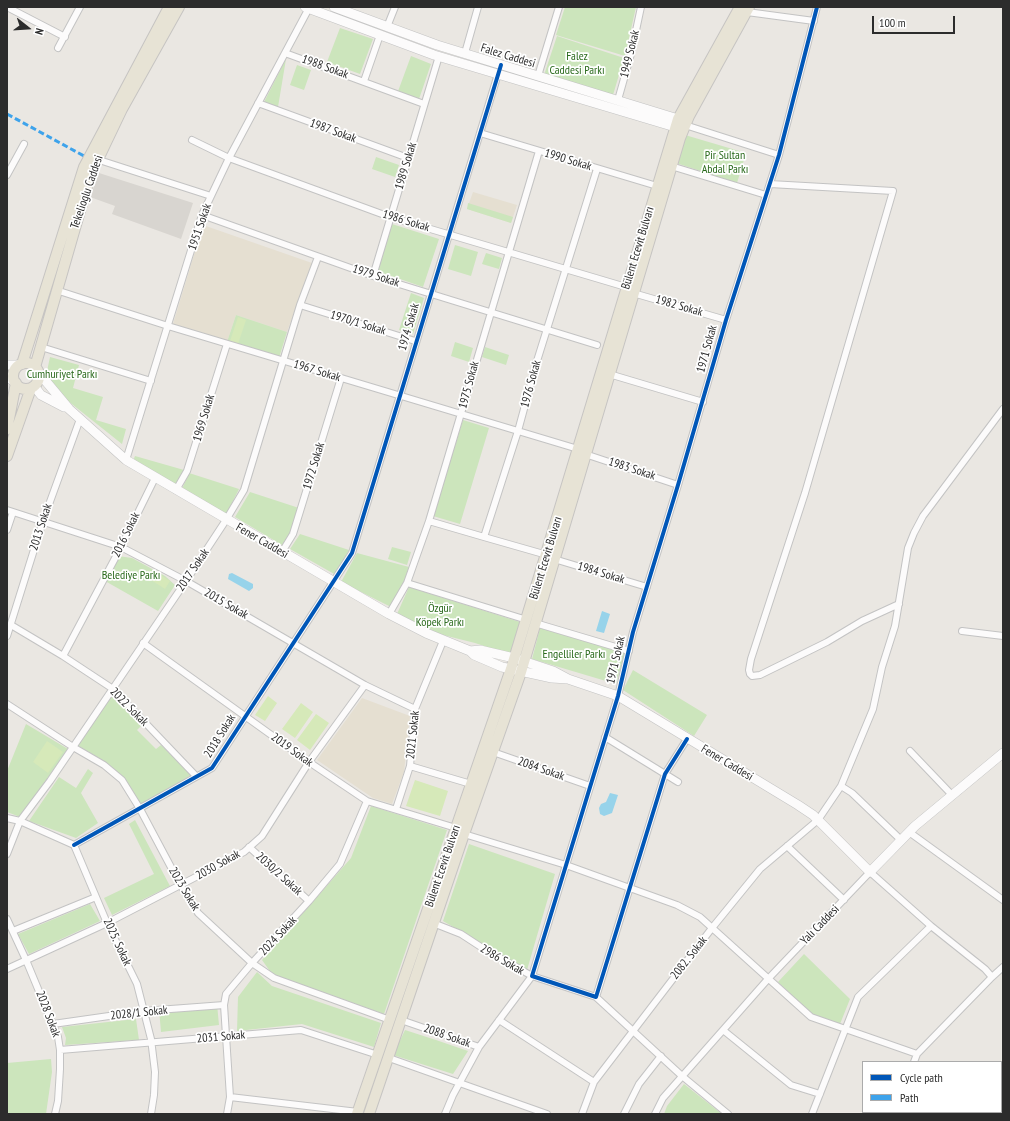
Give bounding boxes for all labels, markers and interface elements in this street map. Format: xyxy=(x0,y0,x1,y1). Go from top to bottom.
north arrow xyxy=(8,8,48,48)
scale bar xyxy=(874,8,957,34)
text: 100 m xyxy=(879,15,906,30)
text: N xyxy=(32,27,47,36)
street label: 1949 Sokak xyxy=(617,29,643,79)
street label: Falez Caddesi xyxy=(479,41,537,71)
park label: Falez Caddesi Parkı xyxy=(549,50,605,78)
street label: 1988 Sokak xyxy=(300,52,350,82)
street label: 1987 Sokak xyxy=(308,116,358,146)
street label: 1989 Sokak xyxy=(392,141,420,191)
street label: 1990 Sokak xyxy=(543,146,593,174)
park label: Pir Sultan Abdal Parkı xyxy=(702,149,748,177)
street label: Tekelioglu Caddesi xyxy=(68,153,106,231)
street label: 1951 Sokak xyxy=(185,202,215,252)
street label: Bülent Ecevit Bulvarı xyxy=(619,205,657,291)
street label: 1986 Sokak xyxy=(381,207,431,235)
street label: 1979 Sokak xyxy=(351,262,401,290)
street label: 1982 Sokak xyxy=(654,292,704,320)
street label: 1974 Sokak xyxy=(395,302,423,352)
street label: 1970/1 Sokak xyxy=(328,308,388,338)
street label: 1971 Sokak xyxy=(694,324,720,374)
street label: 1967 Sokak xyxy=(292,357,342,385)
street label: 1976 Sokak xyxy=(518,359,544,409)
street label: 1975 Sokak xyxy=(456,360,482,410)
park label: Cumhuriyet Parkı xyxy=(27,368,97,382)
street label: 1969 Sokak xyxy=(190,393,218,443)
street label: 1972 Sokak xyxy=(300,441,328,491)
street label: 1983 Sokak xyxy=(607,455,657,483)
street label: 2013 Sokak xyxy=(27,502,55,552)
street label: 2016 Sokak xyxy=(109,510,143,560)
street label: Bülent Ecevit Bulvarı xyxy=(527,515,565,601)
street label: Fener Caddesi xyxy=(233,520,291,562)
street label: 2017 Sokak xyxy=(173,546,213,594)
street label: 1984 Sokak xyxy=(576,559,626,587)
park label: Belediye Parkı xyxy=(102,569,160,583)
street label: 2015 Sokak xyxy=(201,586,251,622)
park label: Özgür Köpek Parkı xyxy=(416,602,464,630)
street label: 1971 Sokak xyxy=(604,635,628,685)
park label: Engelliler Parkı xyxy=(543,648,605,662)
street label: 2022 Sokak xyxy=(107,685,151,729)
street label: 2021 Sokak xyxy=(403,710,423,760)
street label: 2018 Sokak xyxy=(201,712,239,760)
street label: 2019 Sokak xyxy=(268,730,316,770)
street label: Fener Caddesi xyxy=(698,742,756,784)
street label: 2084 Sokak xyxy=(516,754,566,784)
street label: Bülent Ecevit Bulvarı xyxy=(422,823,464,909)
street label: 2030 Sokak xyxy=(193,847,243,883)
street label: 2030/2 Sokak xyxy=(253,849,305,899)
street label: 2023 Sokak xyxy=(165,864,203,914)
street label: Yalı Caddesi xyxy=(798,902,842,948)
street label: 2024 Sokak xyxy=(256,913,300,959)
street label: 2025. Sokak xyxy=(100,916,134,968)
street label: 2082. Sokak xyxy=(668,934,710,982)
street label: 2986 Sokak xyxy=(477,942,527,978)
street label: 2028 Sokak xyxy=(33,989,63,1039)
street label: 2028/1 Sokak xyxy=(110,1003,168,1023)
street label: 2088 Sokak xyxy=(422,1021,472,1051)
street label: 2031 Sokak xyxy=(196,1028,246,1046)
legend xyxy=(862,1061,1002,1113)
text: Cycle path xyxy=(900,1070,943,1085)
text: Path xyxy=(900,1090,918,1105)

